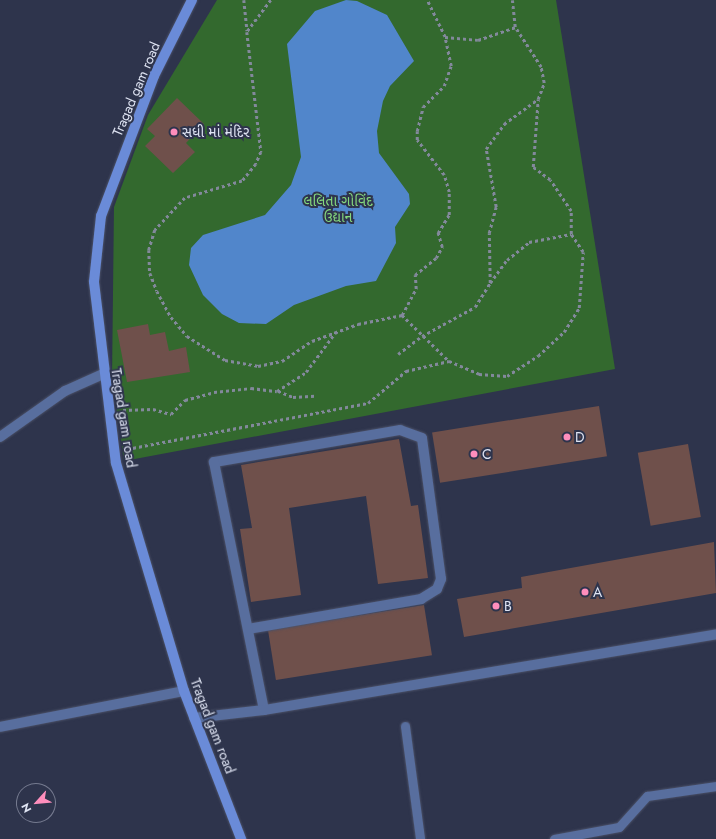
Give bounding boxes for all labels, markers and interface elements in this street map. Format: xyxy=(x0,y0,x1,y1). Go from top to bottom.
street label: Tragad gam road xyxy=(109,39,163,139)
place label: સધી માં મંદિર xyxy=(182,124,249,140)
marker: સધી માં મંદિર xyxy=(169,127,179,137)
park label: લલિતા ગોવિંદ ઉદ્યાન xyxy=(303,193,373,226)
street label: Tragad gam road xyxy=(108,367,140,469)
place label: D xyxy=(575,429,585,445)
marker: D xyxy=(562,432,572,442)
place label: C xyxy=(482,446,492,462)
marker: C xyxy=(469,449,479,459)
place label: A xyxy=(593,584,602,600)
marker: A xyxy=(580,587,590,597)
place label: B xyxy=(504,598,512,614)
marker: B xyxy=(491,601,501,611)
street label: Tragad gam road xyxy=(187,676,239,776)
north arrow xyxy=(16,783,56,823)
text: N xyxy=(17,800,35,816)

